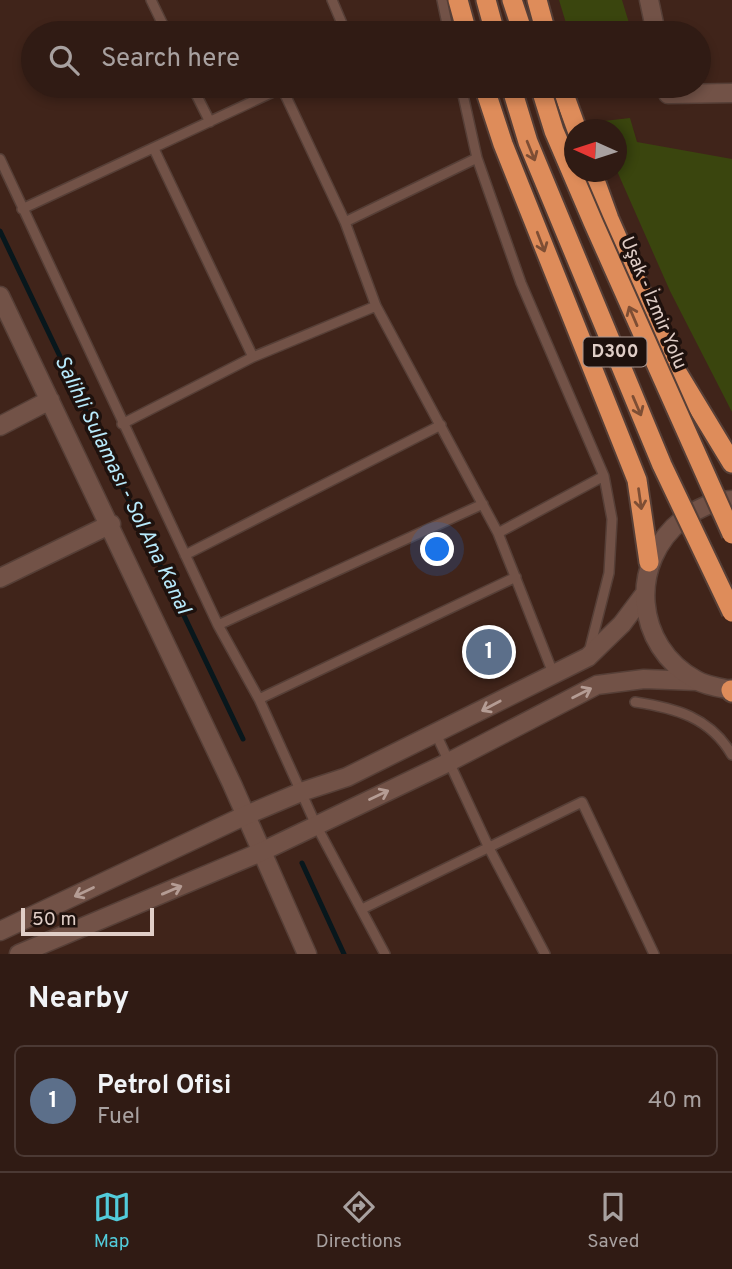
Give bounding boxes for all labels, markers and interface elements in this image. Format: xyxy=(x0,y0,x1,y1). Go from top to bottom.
search box xyxy=(21,21,711,98)
icon: search xyxy=(45,41,83,79)
text: Search here xyxy=(101,43,240,76)
north arrow xyxy=(564,119,627,182)
one-way arrow xyxy=(526,139,539,161)
one-way arrow xyxy=(535,230,548,252)
street label: Uşak - İzmir Yolu xyxy=(614,233,693,373)
one-way arrow xyxy=(626,306,639,327)
road number: D300 xyxy=(584,338,646,366)
water label: Salihli Sulaması - Sol Ana Kanal xyxy=(48,351,197,620)
one-way arrow xyxy=(632,395,645,417)
one-way arrow xyxy=(633,488,646,510)
your location xyxy=(420,532,454,566)
pin: 1 xyxy=(466,626,512,678)
one-way arrow xyxy=(572,686,592,700)
one-way arrow xyxy=(481,699,501,713)
one-way arrow xyxy=(368,788,389,801)
one-way arrow xyxy=(161,883,183,896)
one-way arrow xyxy=(74,886,95,899)
scale bar xyxy=(21,905,154,937)
text: 50 m xyxy=(32,908,77,932)
text: Nearby xyxy=(28,981,129,1018)
text: Petrol Ofisi xyxy=(97,1070,231,1103)
text: 1 xyxy=(48,1087,58,1116)
text: 40 m xyxy=(648,1087,702,1116)
text: Fuel xyxy=(97,1103,140,1132)
tab: Map xyxy=(93,1188,131,1254)
tab: Directions xyxy=(316,1188,402,1254)
tab: Saved xyxy=(587,1188,639,1254)

